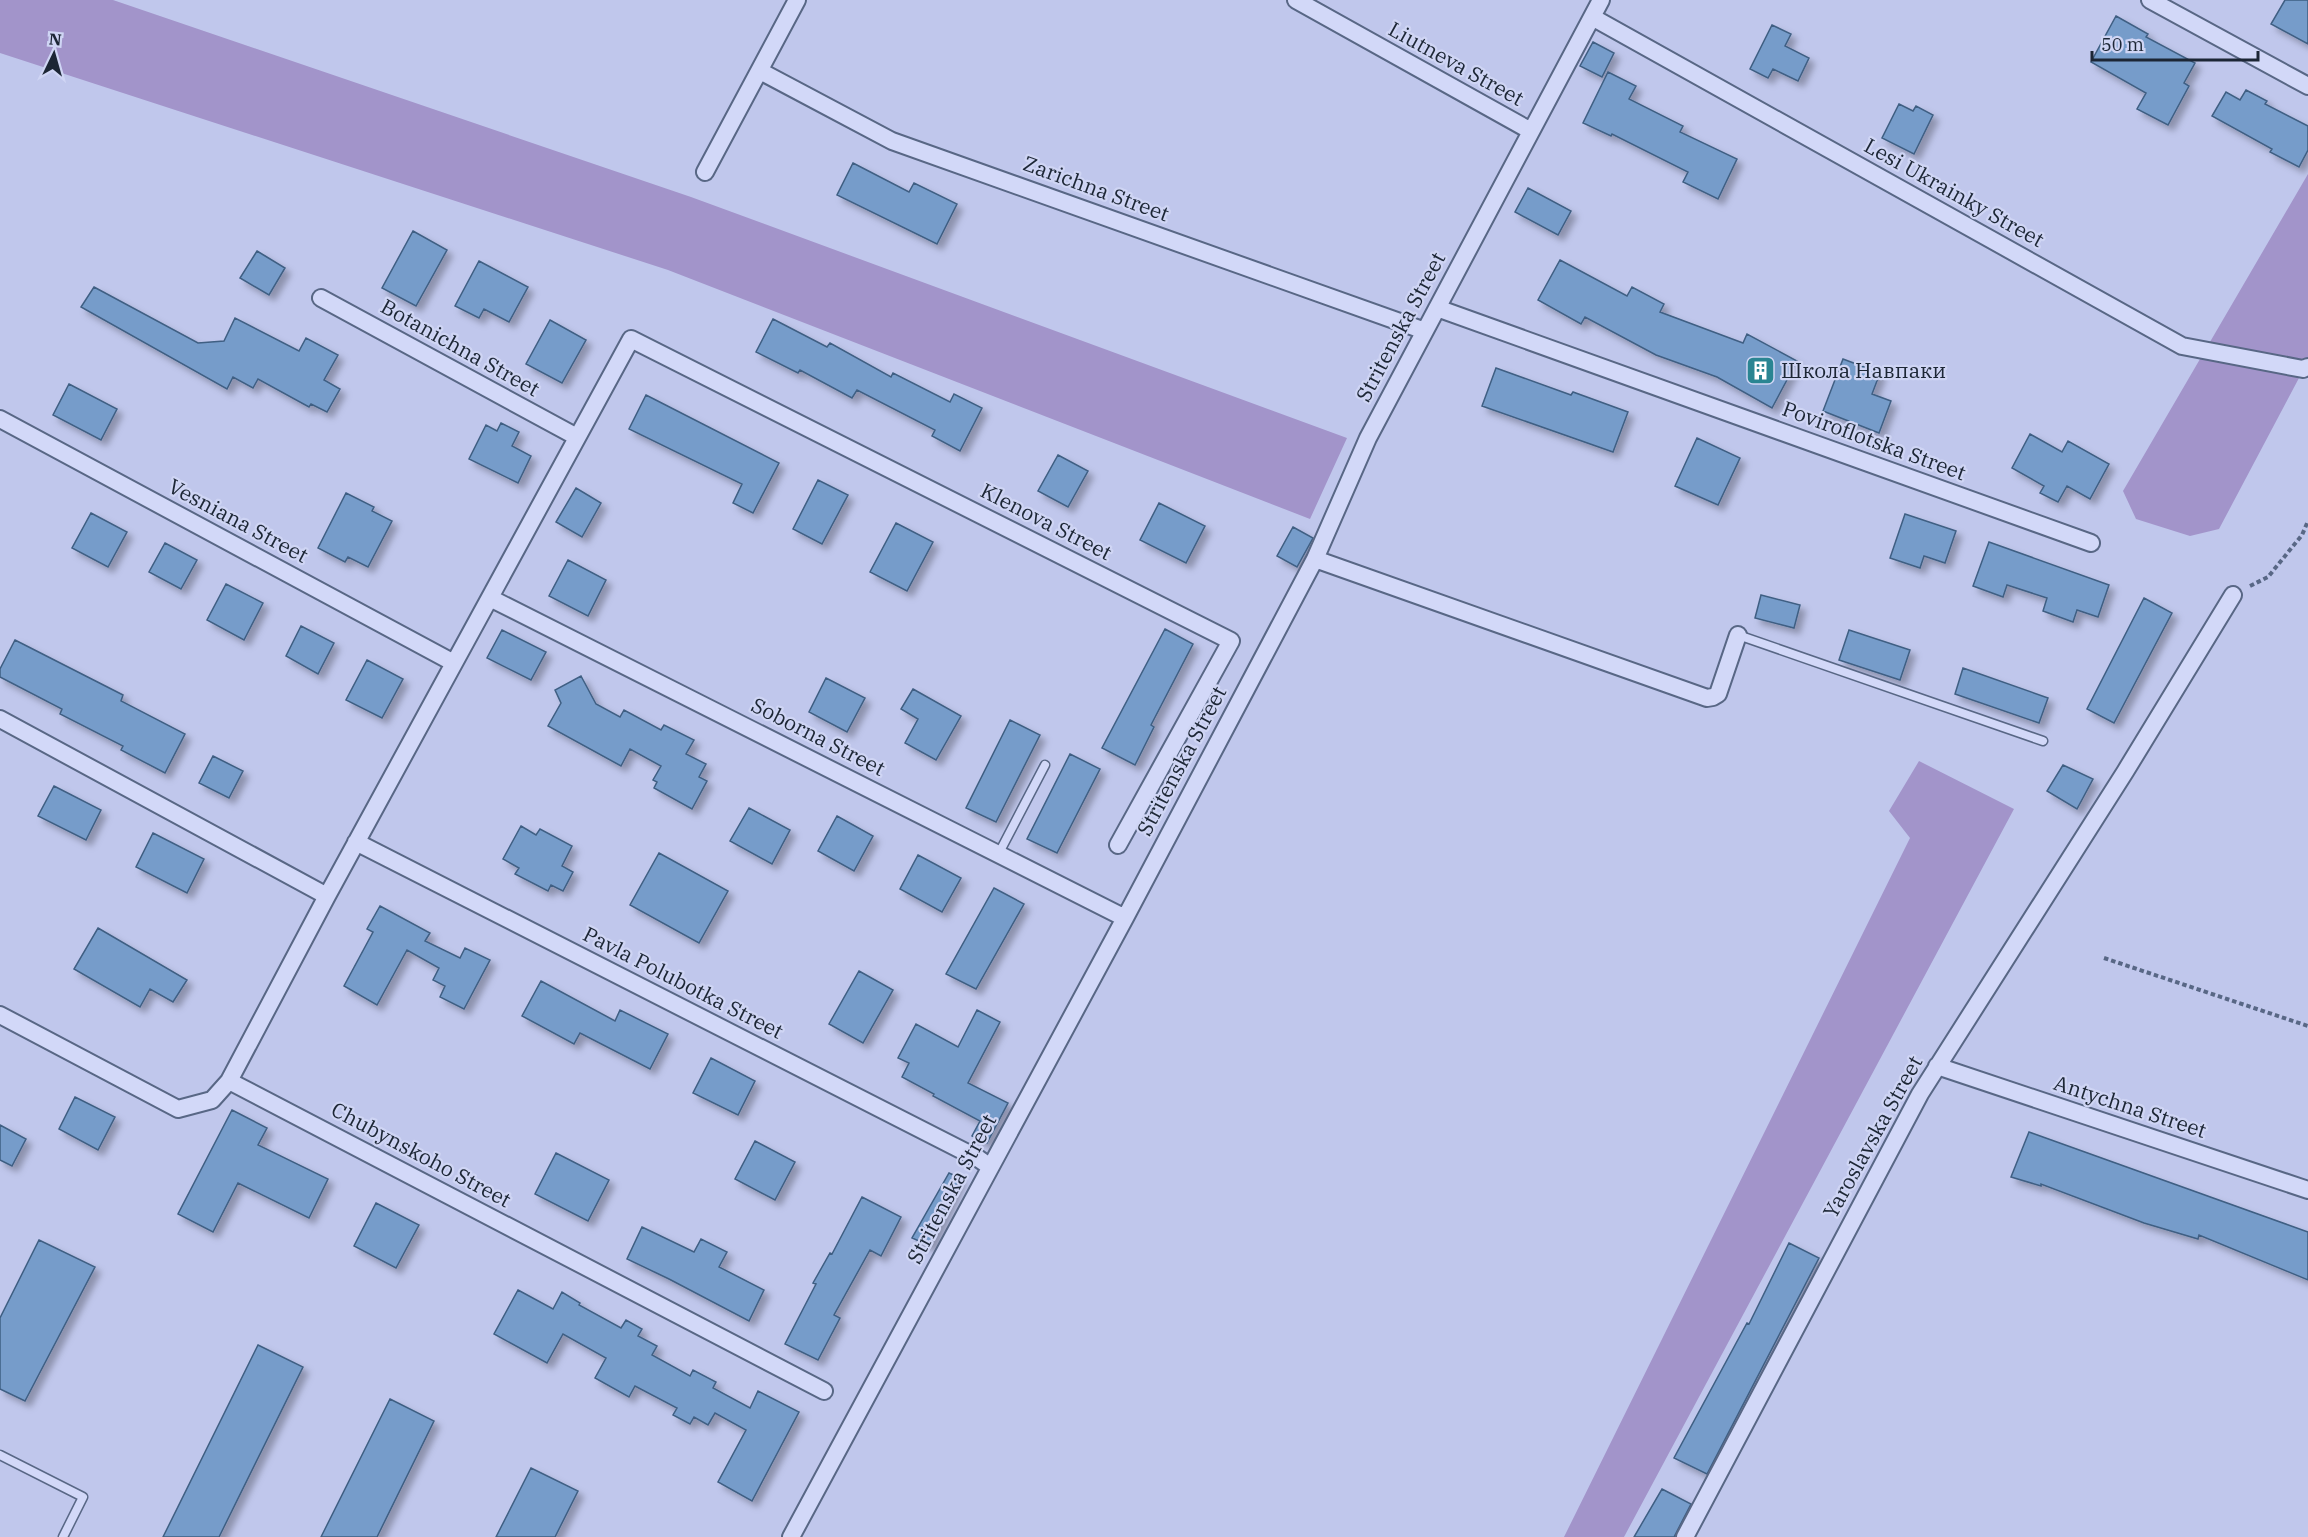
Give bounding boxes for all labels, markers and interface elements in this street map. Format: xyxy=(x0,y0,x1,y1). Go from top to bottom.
street label: Liutneva Street xyxy=(1384,14,1529,112)
north arrow xyxy=(24,24,84,84)
scale bar xyxy=(2092,24,2258,62)
text: N xyxy=(48,29,62,50)
text: 50 m xyxy=(2101,33,2144,56)
street label: Lesi Ukrainky Street xyxy=(1860,131,2049,253)
street label: Zarichna Street xyxy=(1019,149,1173,227)
street label: Stritenska Street xyxy=(1349,247,1451,406)
street label: Botanichna Street xyxy=(376,292,545,402)
building icon: Школа Навпаки xyxy=(1744,355,1776,387)
place label: Школа Навпаки xyxy=(1781,356,1946,384)
street label: Poviroflotska Street xyxy=(1779,394,1970,486)
street label: Vesniana Street xyxy=(164,471,313,569)
street label: Klenova Street xyxy=(976,476,1117,566)
street label: Stritenska Street xyxy=(1130,681,1232,840)
street label: Soborna Street xyxy=(747,690,890,782)
street label: Pavla Polubotka Street xyxy=(578,919,788,1045)
street label: Yaroslavska Street xyxy=(1816,1050,1928,1223)
street label: Antychna Street xyxy=(2050,1068,2210,1144)
street label: Chubynskoho Street xyxy=(327,1095,516,1213)
street label: Stritenska Street xyxy=(900,1109,1002,1268)

